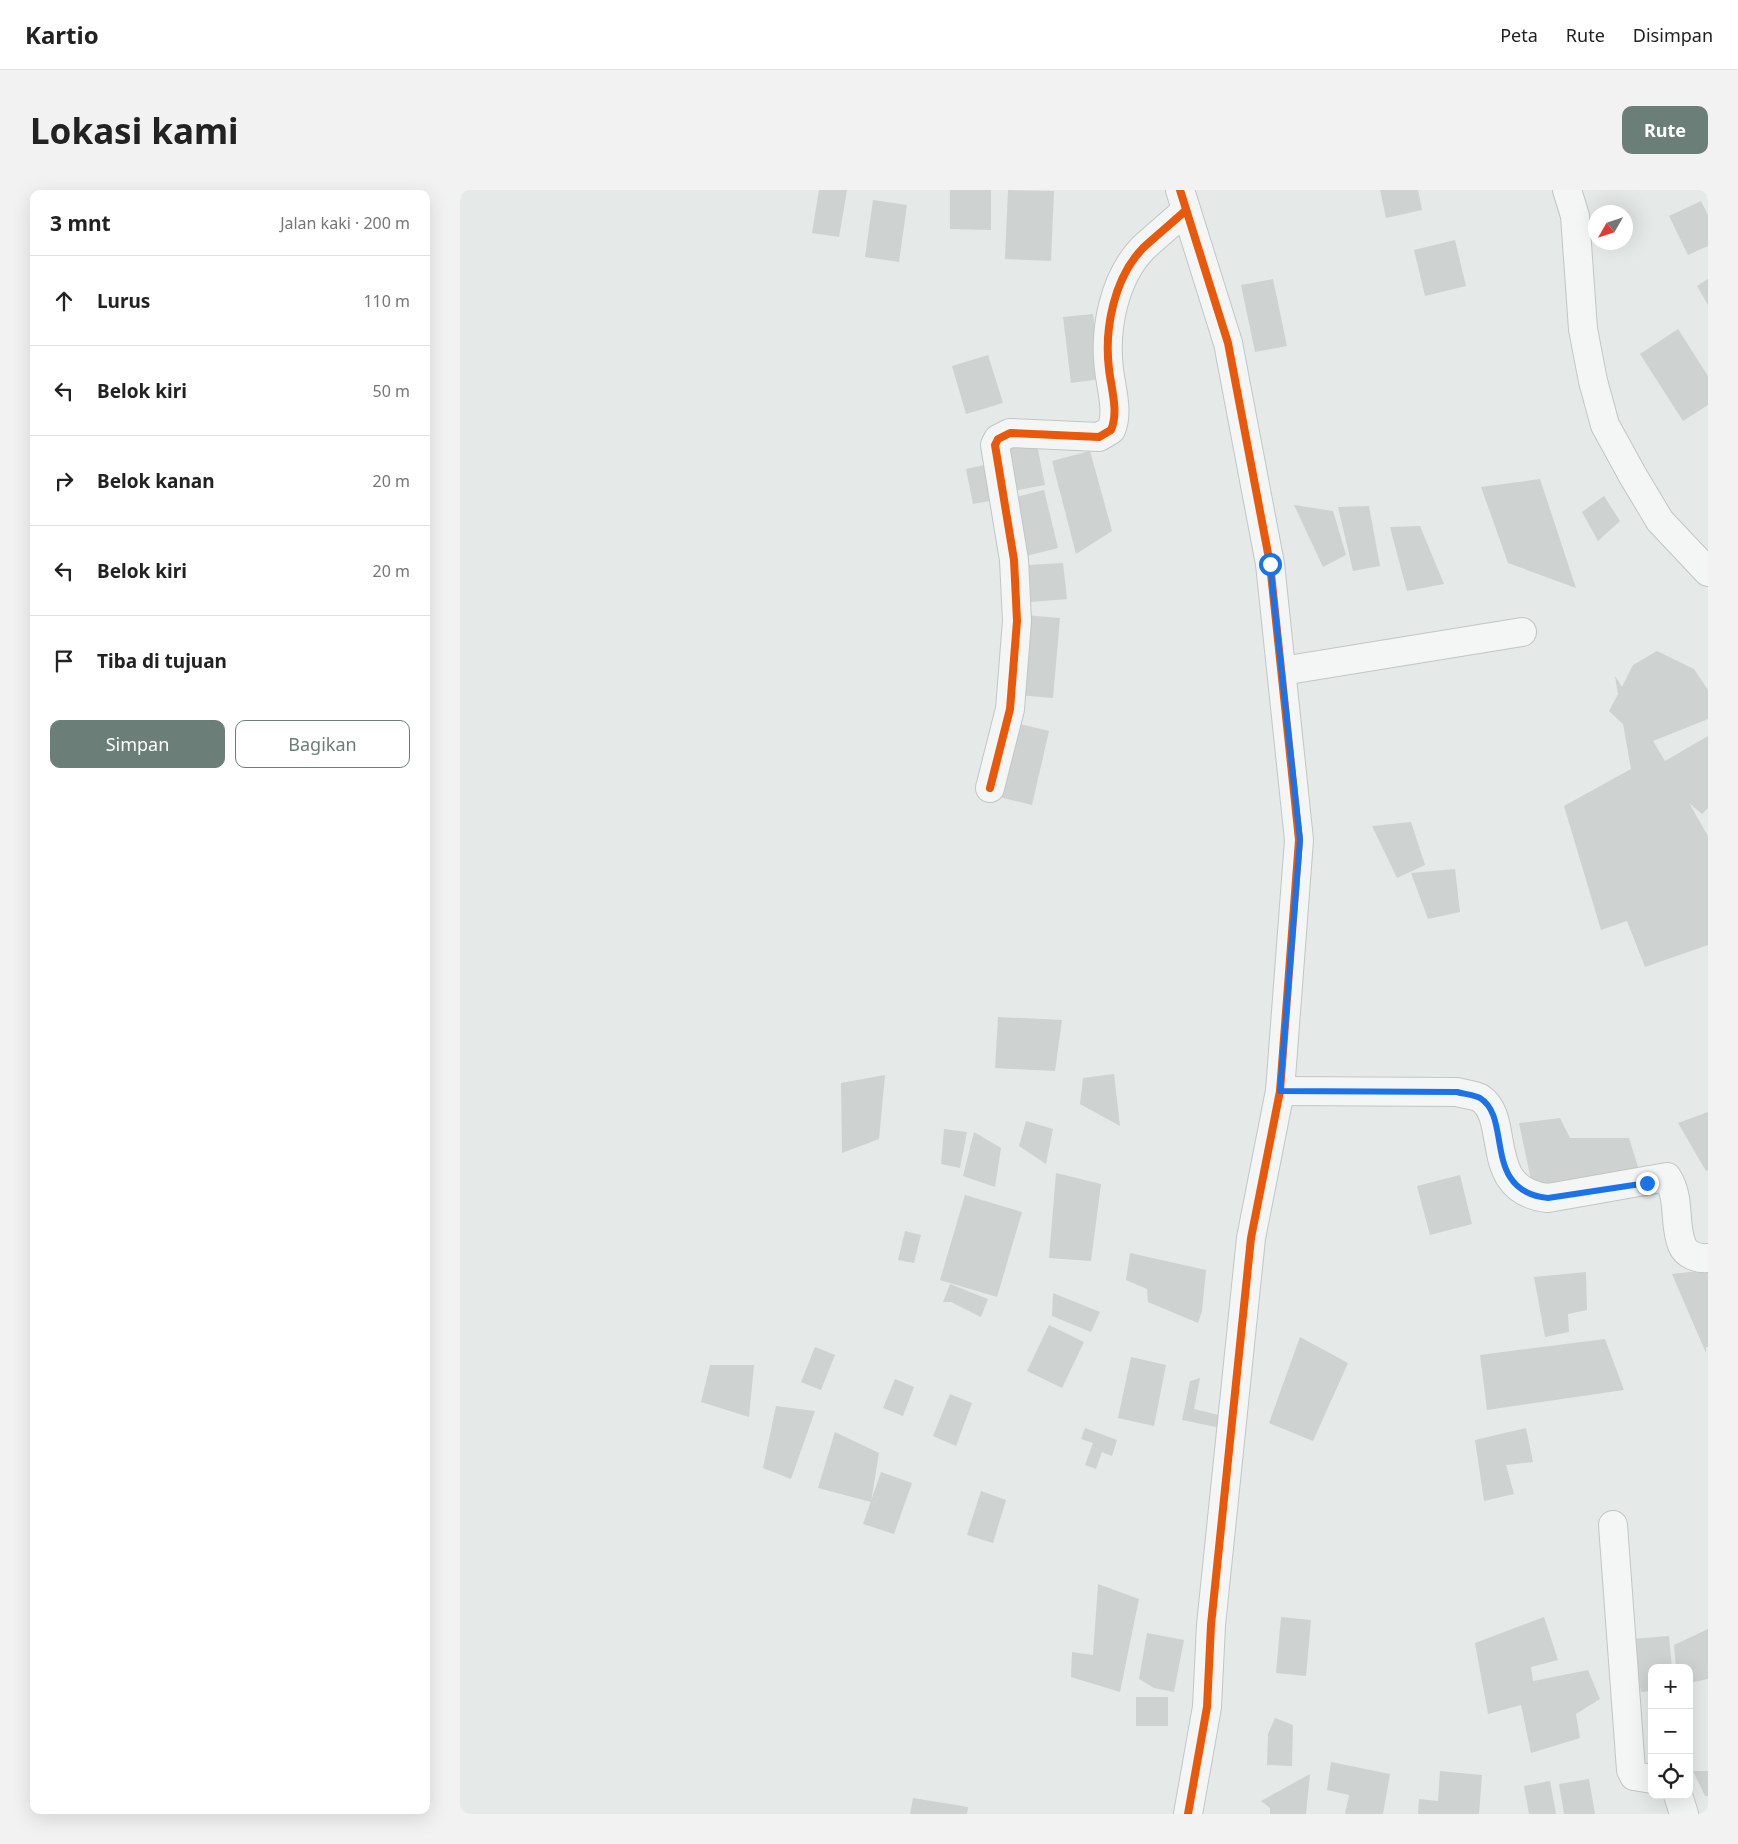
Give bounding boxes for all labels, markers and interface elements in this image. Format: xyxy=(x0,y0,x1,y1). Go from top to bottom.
text: Kartio xyxy=(25,18,99,51)
text: Peta xyxy=(1500,23,1538,47)
text: Rute xyxy=(1566,23,1605,47)
text: Disimpan xyxy=(1633,23,1713,47)
button: Rute xyxy=(1622,106,1708,154)
text: Lokasi kami xyxy=(30,107,239,154)
north arrow xyxy=(1588,205,1633,250)
text: 3 mnt xyxy=(50,209,111,237)
text: Jalan kaki · 200 m xyxy=(280,212,410,234)
icon: ahead xyxy=(50,287,78,315)
text: Lurus xyxy=(97,288,150,314)
text: 110 m xyxy=(363,290,410,312)
icon: left xyxy=(50,377,78,405)
text: Belok kiri xyxy=(97,378,187,404)
text: 50 m xyxy=(373,380,410,402)
icon: right xyxy=(50,467,78,495)
text: Belok kanan xyxy=(97,468,214,494)
text: 20 m xyxy=(373,470,410,492)
route start xyxy=(1259,553,1282,576)
icon: left xyxy=(50,557,78,585)
text: Belok kiri xyxy=(97,558,187,584)
text: 20 m xyxy=(373,560,410,582)
icon: arrive xyxy=(50,647,78,675)
text: Tiba di tujuan xyxy=(97,648,227,674)
button: Simpan xyxy=(50,720,225,768)
button: Bagikan xyxy=(235,720,410,768)
route end xyxy=(1636,1172,1659,1195)
map controls xyxy=(1648,1664,1693,1799)
button: + xyxy=(1648,1664,1693,1709)
button: − xyxy=(1648,1709,1693,1754)
button: locate xyxy=(1648,1754,1693,1799)

